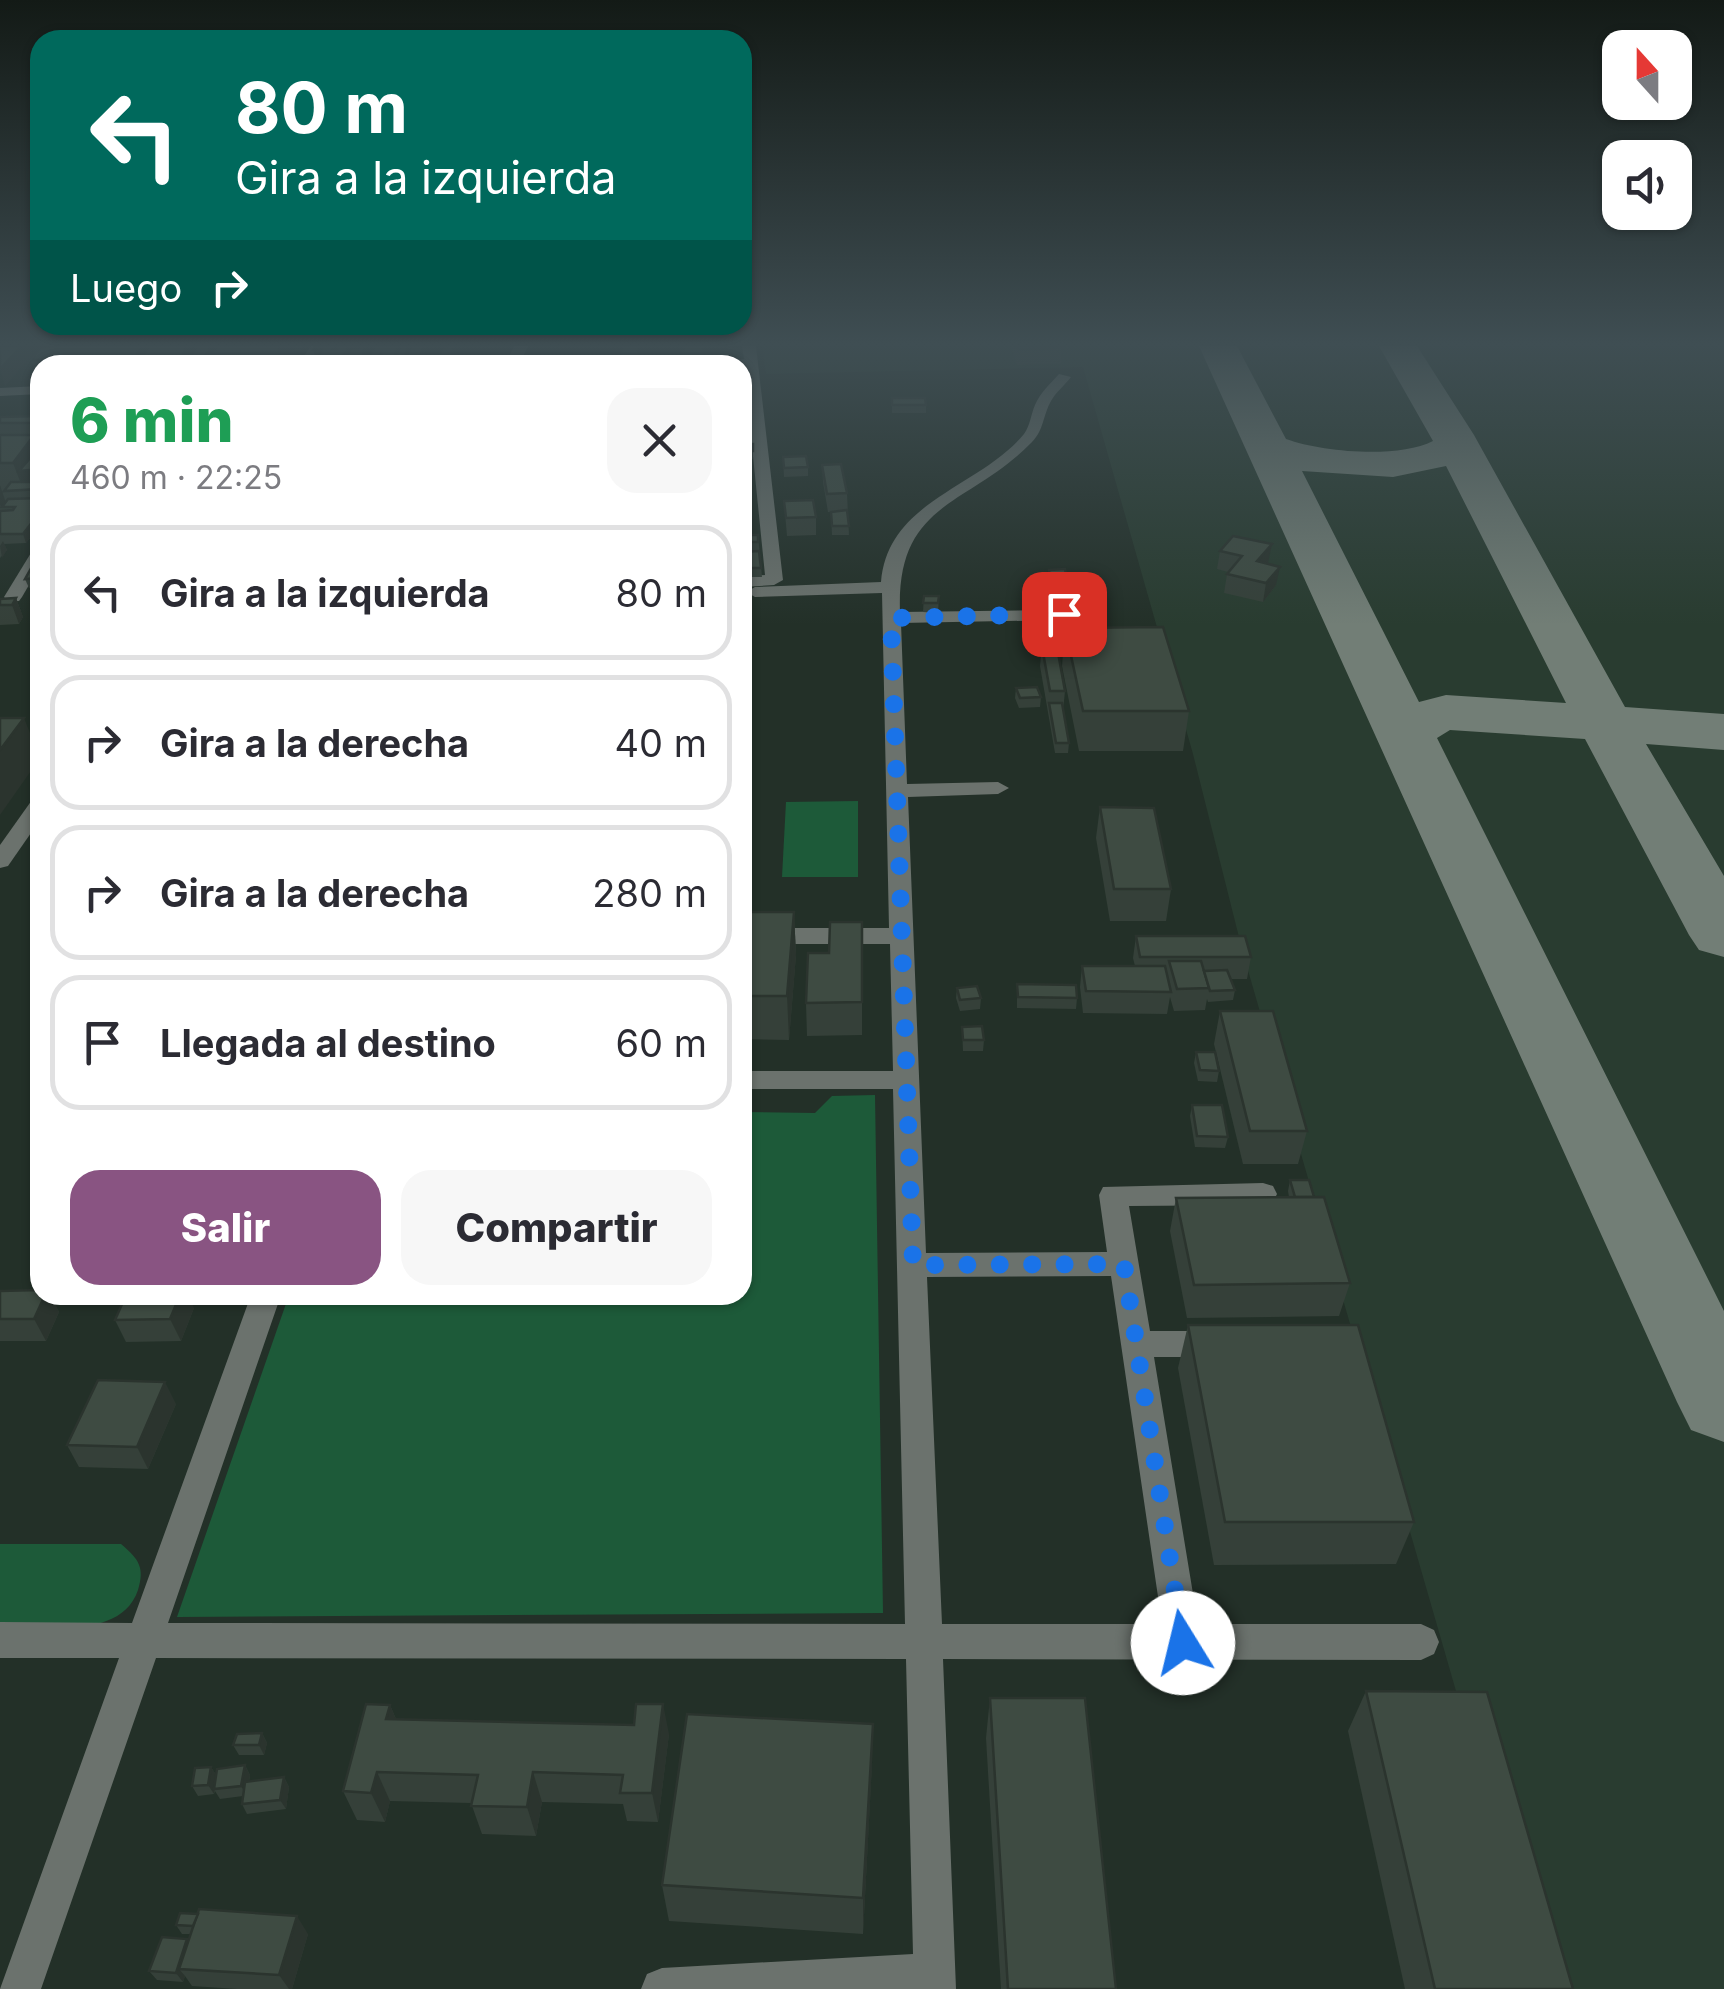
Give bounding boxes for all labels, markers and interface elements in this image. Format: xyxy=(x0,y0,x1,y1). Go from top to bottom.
north arrow xyxy=(1602,30,1692,120)
map controls xyxy=(1602,30,1692,230)
text: 80 m xyxy=(235,65,408,150)
icon: left xyxy=(70,70,200,200)
button: sound xyxy=(1602,140,1692,230)
text: Gira a la izquierda xyxy=(235,150,617,205)
icon: right xyxy=(202,260,257,315)
text: Luego xyxy=(70,265,182,311)
text: 6 min xyxy=(70,384,234,456)
button: close xyxy=(607,388,712,493)
text: 460 m · 22:25 xyxy=(70,458,282,497)
icon: left xyxy=(75,565,130,620)
text: Gira a la izquierda xyxy=(160,570,490,616)
text: 80 m xyxy=(616,570,707,616)
pin xyxy=(1022,572,1107,657)
icon: arrive xyxy=(1037,587,1092,642)
icon: right xyxy=(75,715,130,770)
text: Gira a la derecha xyxy=(160,720,469,766)
text: 40 m xyxy=(615,720,707,766)
icon: right xyxy=(75,865,130,920)
text: Gira a la derecha xyxy=(160,870,469,916)
text: 280 m xyxy=(592,870,707,916)
icon: arrive xyxy=(75,1015,130,1070)
text: Llegada al destino xyxy=(160,1020,496,1066)
text: 60 m xyxy=(615,1020,707,1066)
button: Salir xyxy=(70,1170,381,1285)
button: Compartir xyxy=(401,1170,712,1285)
position arrow xyxy=(1131,1591,1235,1695)

